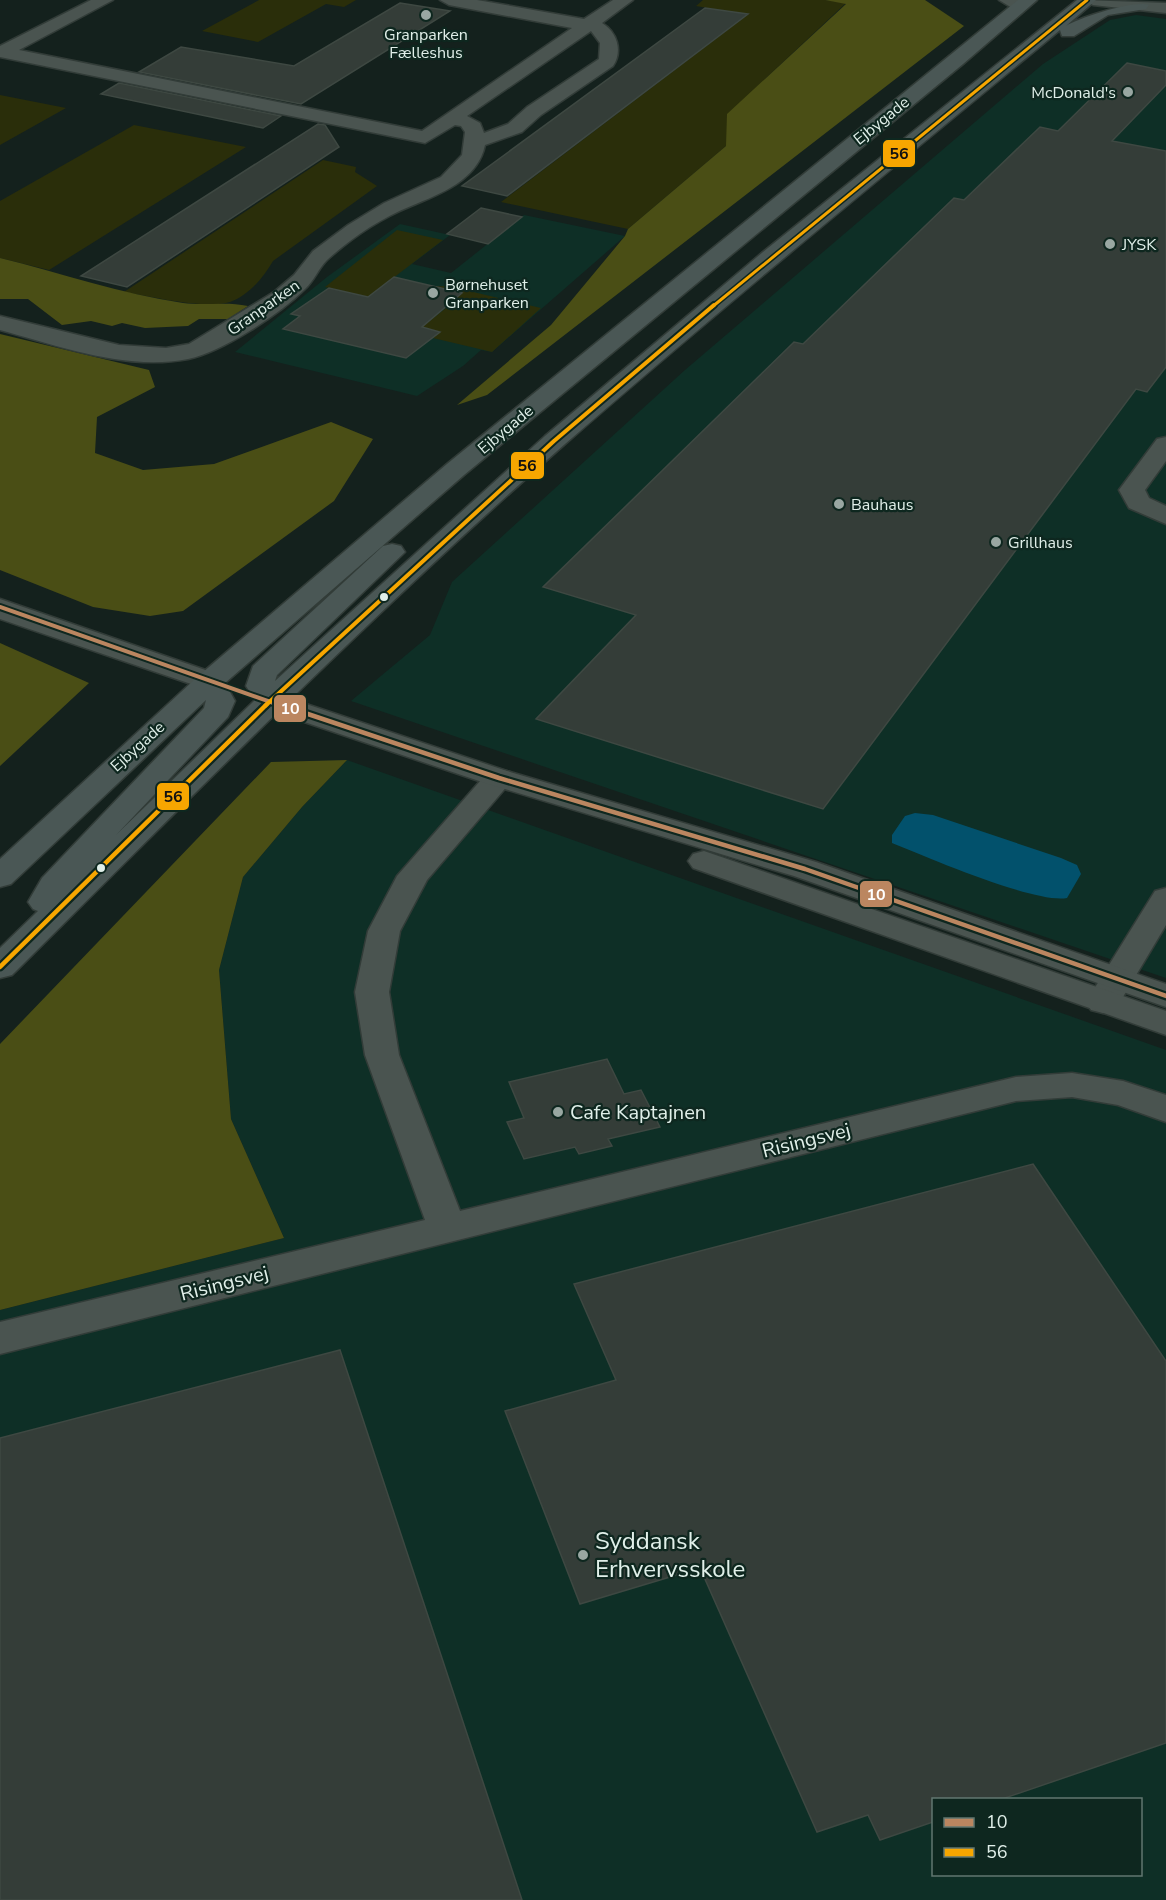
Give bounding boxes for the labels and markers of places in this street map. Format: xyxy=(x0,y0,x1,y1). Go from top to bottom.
marker: Granparken Fælleshus xyxy=(419,8,433,22)
place label: Granparken Fælleshus xyxy=(384,24,468,64)
place label: McDonald's xyxy=(1031,82,1116,104)
marker: McDonald's xyxy=(1121,85,1135,99)
place label: JYSK xyxy=(1121,234,1157,256)
marker: JYSK xyxy=(1103,237,1117,251)
place label: Børnehuset Granparken xyxy=(445,274,529,314)
marker: Børnehuset Granparken xyxy=(426,286,440,300)
place label: Bauhaus xyxy=(851,494,914,516)
marker: Bauhaus xyxy=(832,497,846,511)
place label: Grillhaus xyxy=(1008,532,1073,554)
marker: Grillhaus xyxy=(989,535,1003,549)
unlabelled marker xyxy=(378,591,390,603)
unlabelled marker xyxy=(95,862,107,874)
place label: Cafe Kaptajnen xyxy=(570,1099,706,1126)
marker: Cafe Kaptajnen xyxy=(551,1105,565,1119)
place label: Syddansk Erhvervsskole xyxy=(595,1525,745,1585)
marker: Syddansk Erhvervsskole xyxy=(576,1548,590,1562)

